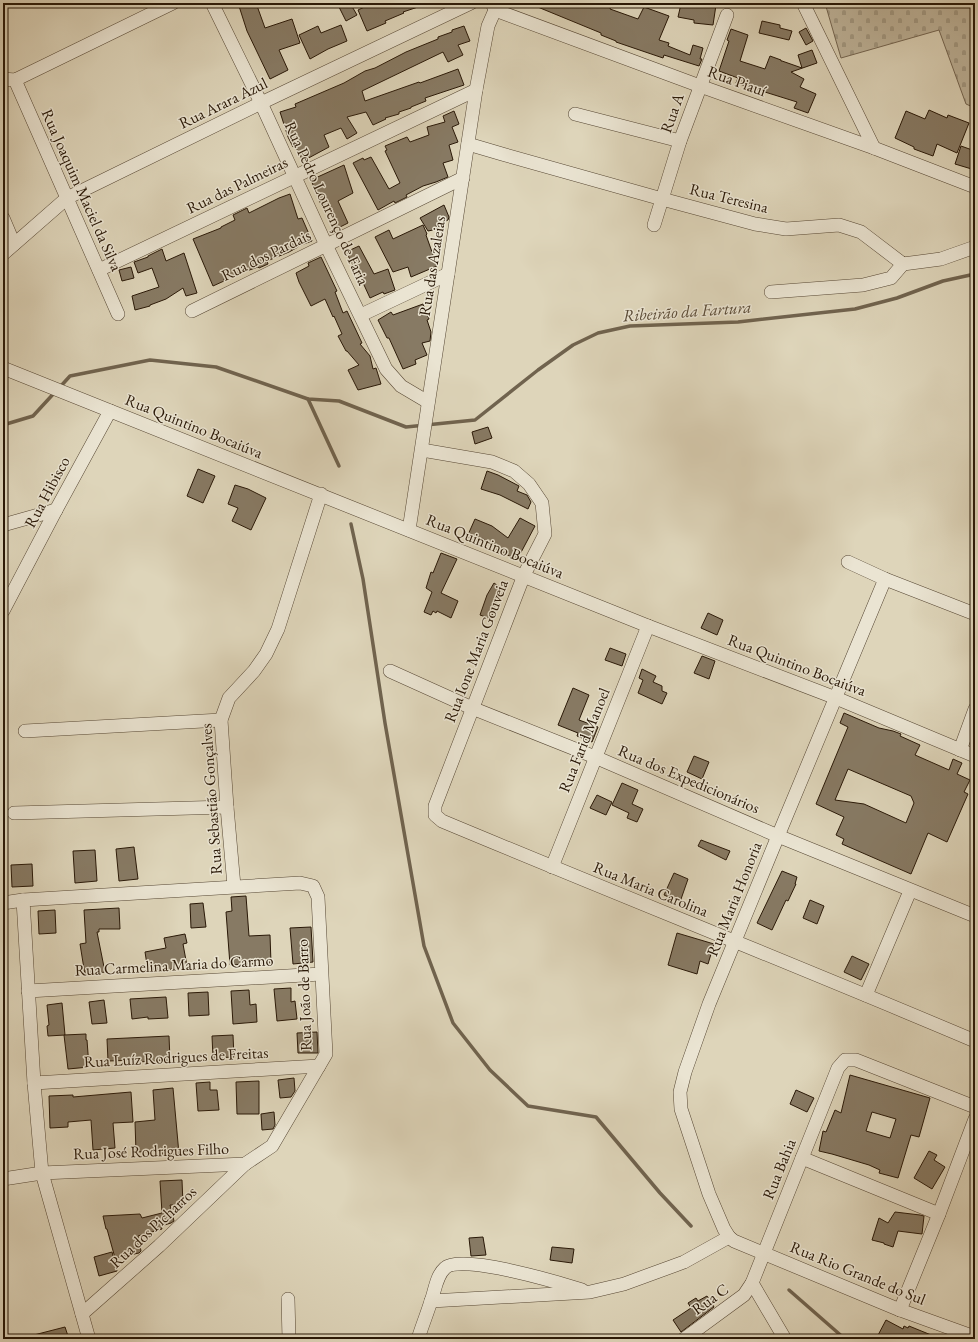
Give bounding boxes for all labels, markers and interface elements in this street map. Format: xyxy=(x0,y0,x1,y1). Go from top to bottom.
street label: Rua Piauí xyxy=(705,61,769,101)
street label: Rua Arara Azul xyxy=(175,72,271,134)
street label: Rua A xyxy=(655,90,689,136)
street label: Rua Joaquim Maciel da Silva xyxy=(37,106,128,275)
street label: Rua Pedro Lourenço de Faria xyxy=(280,118,374,289)
street label: Rua das Palmeiras xyxy=(183,151,291,219)
street label: Rua Teresina xyxy=(688,178,771,218)
street label: Rua das Azaleias xyxy=(414,214,450,318)
street label: Rua dos Pardais xyxy=(218,224,314,286)
water label: Ribeirão da Fartura xyxy=(622,296,752,326)
street label: Rua Quintino Bocaiúva xyxy=(122,389,266,463)
street label: Rua Hibisco xyxy=(19,453,75,531)
street label: Rua Quintino Bocaiúva xyxy=(423,509,567,583)
street label: Rua Ione Maria Gouveia xyxy=(439,576,513,725)
street label: Rua Quintino Bocaiúva xyxy=(725,629,870,701)
street label: Rua Farid Manoel xyxy=(553,684,615,795)
street label: Rua Sebastião Gonçalves xyxy=(195,723,227,875)
street label: Rua dos Expedicionários xyxy=(615,740,763,818)
street label: Rua Maria Honoria xyxy=(701,838,767,959)
street label: Rua Maria Carolina xyxy=(590,856,712,922)
street label: Rua João de Barro xyxy=(292,939,316,1051)
street label: Rua Carmelina Maria do Carmo xyxy=(74,949,274,981)
street label: Rua Luíz Rodrigues de Freitas xyxy=(83,1042,269,1072)
street label: Rua Bahia xyxy=(757,1135,801,1202)
street label: Rua José Rodrigues Filho xyxy=(73,1138,229,1164)
street label: Rua dos Picharros xyxy=(105,1181,201,1273)
street label: Rua Rio Grande do Sul xyxy=(787,1236,929,1310)
street label: Rua C xyxy=(687,1279,733,1319)

